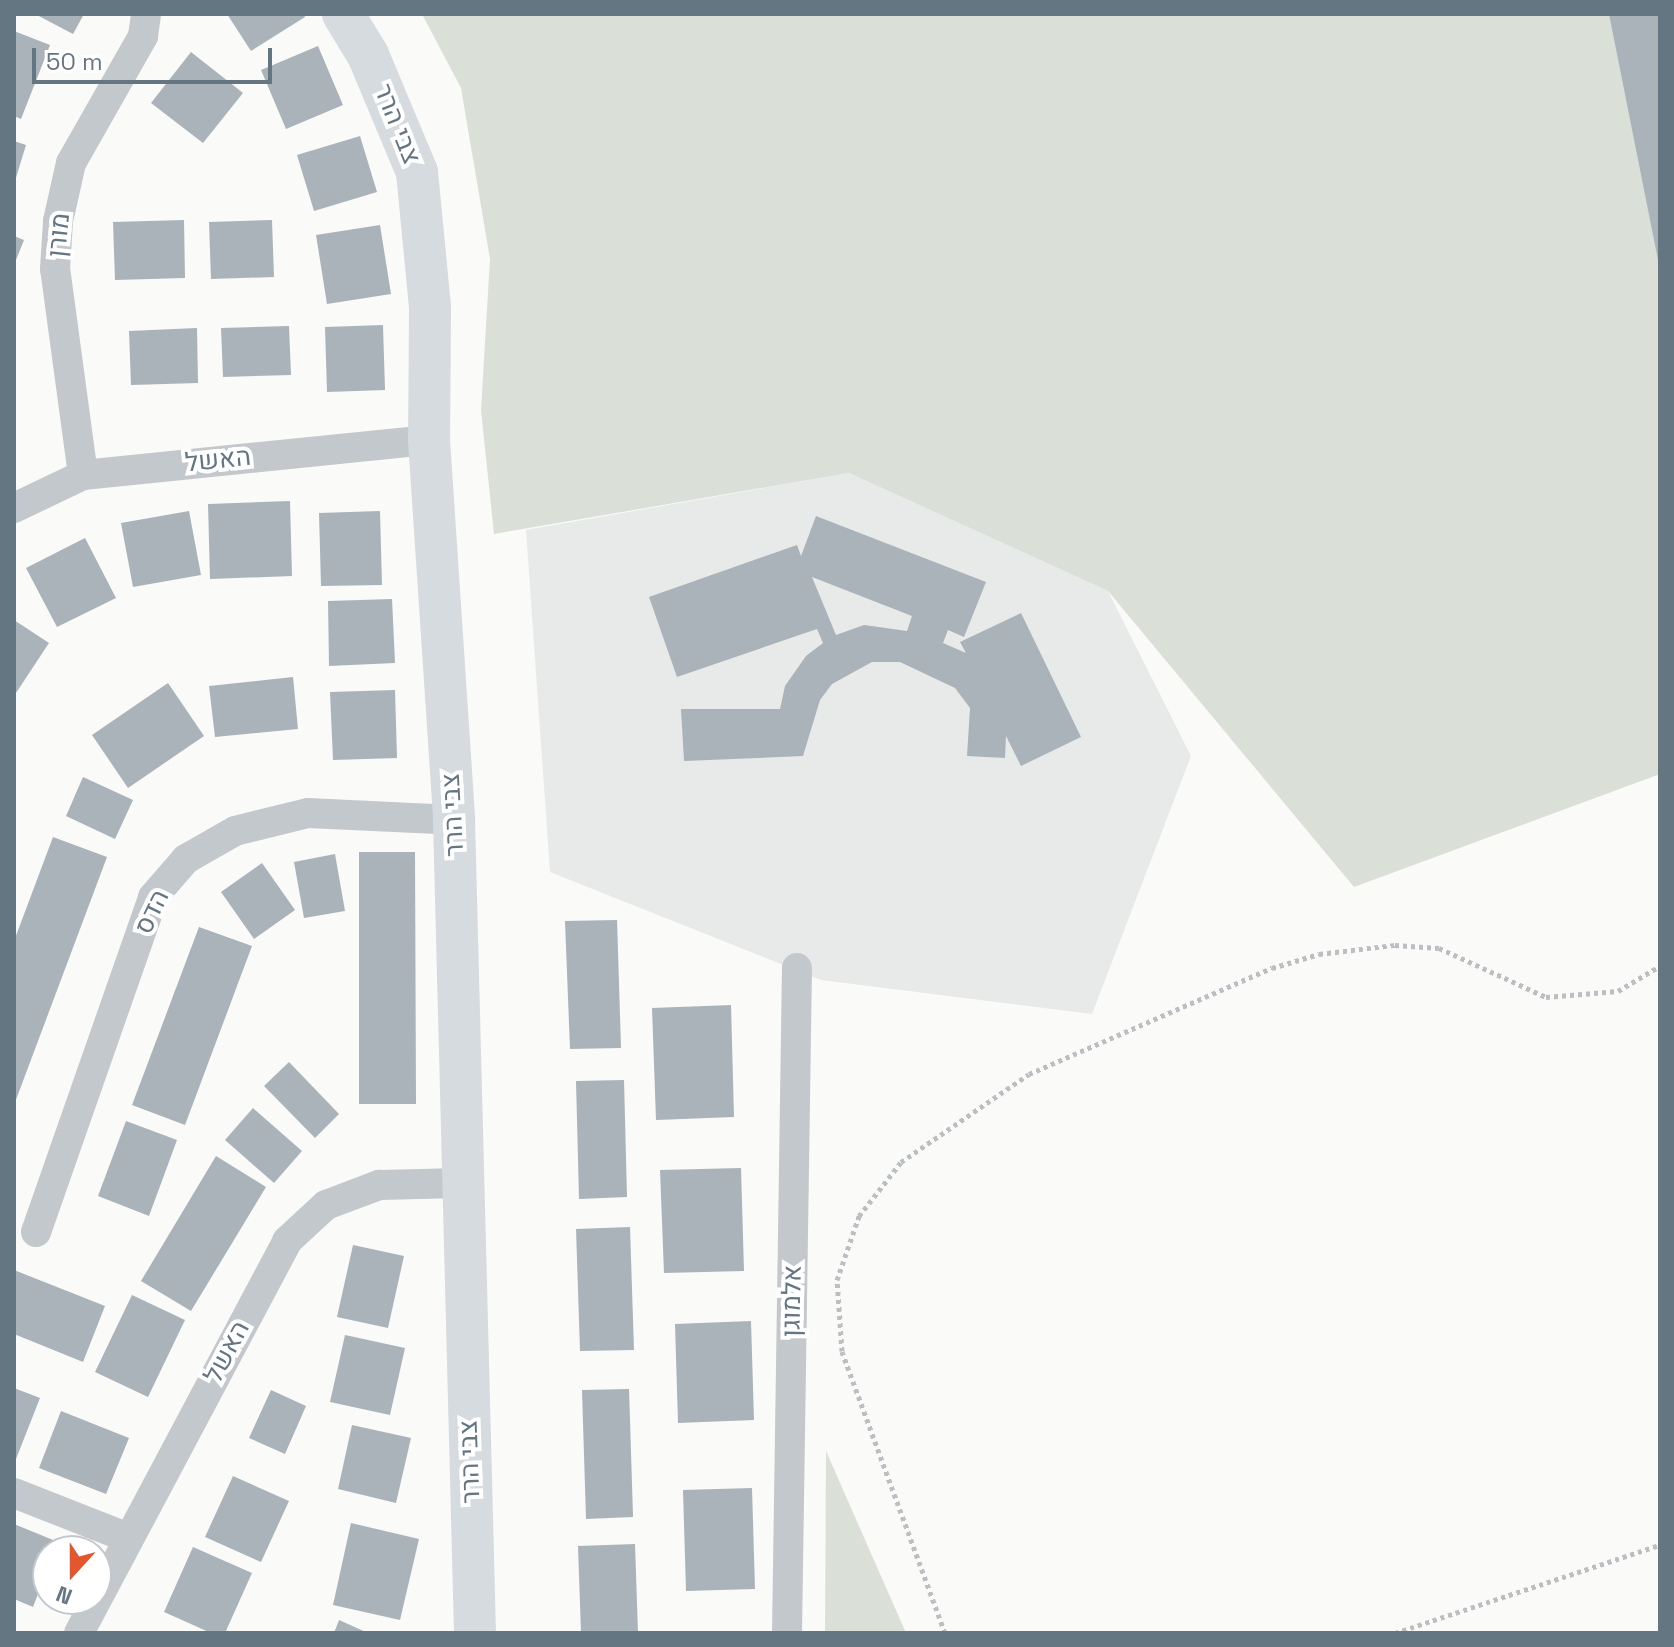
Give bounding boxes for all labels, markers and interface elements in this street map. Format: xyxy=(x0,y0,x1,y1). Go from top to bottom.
scale bar xyxy=(36,32,276,82)
text: 50 m xyxy=(46,46,103,77)
street label: צבי הרר xyxy=(367,80,427,168)
street label: מורן xyxy=(41,211,77,259)
street label: האשל xyxy=(184,441,252,479)
street label: צבי הרר xyxy=(435,773,471,857)
street label: הדס xyxy=(128,885,176,939)
street label: אלמוגן xyxy=(776,1265,808,1337)
street label: האשל xyxy=(198,1316,256,1388)
street label: צבי הרר xyxy=(453,1420,487,1504)
north arrow xyxy=(32,1535,112,1615)
text: N xyxy=(52,1580,76,1611)

